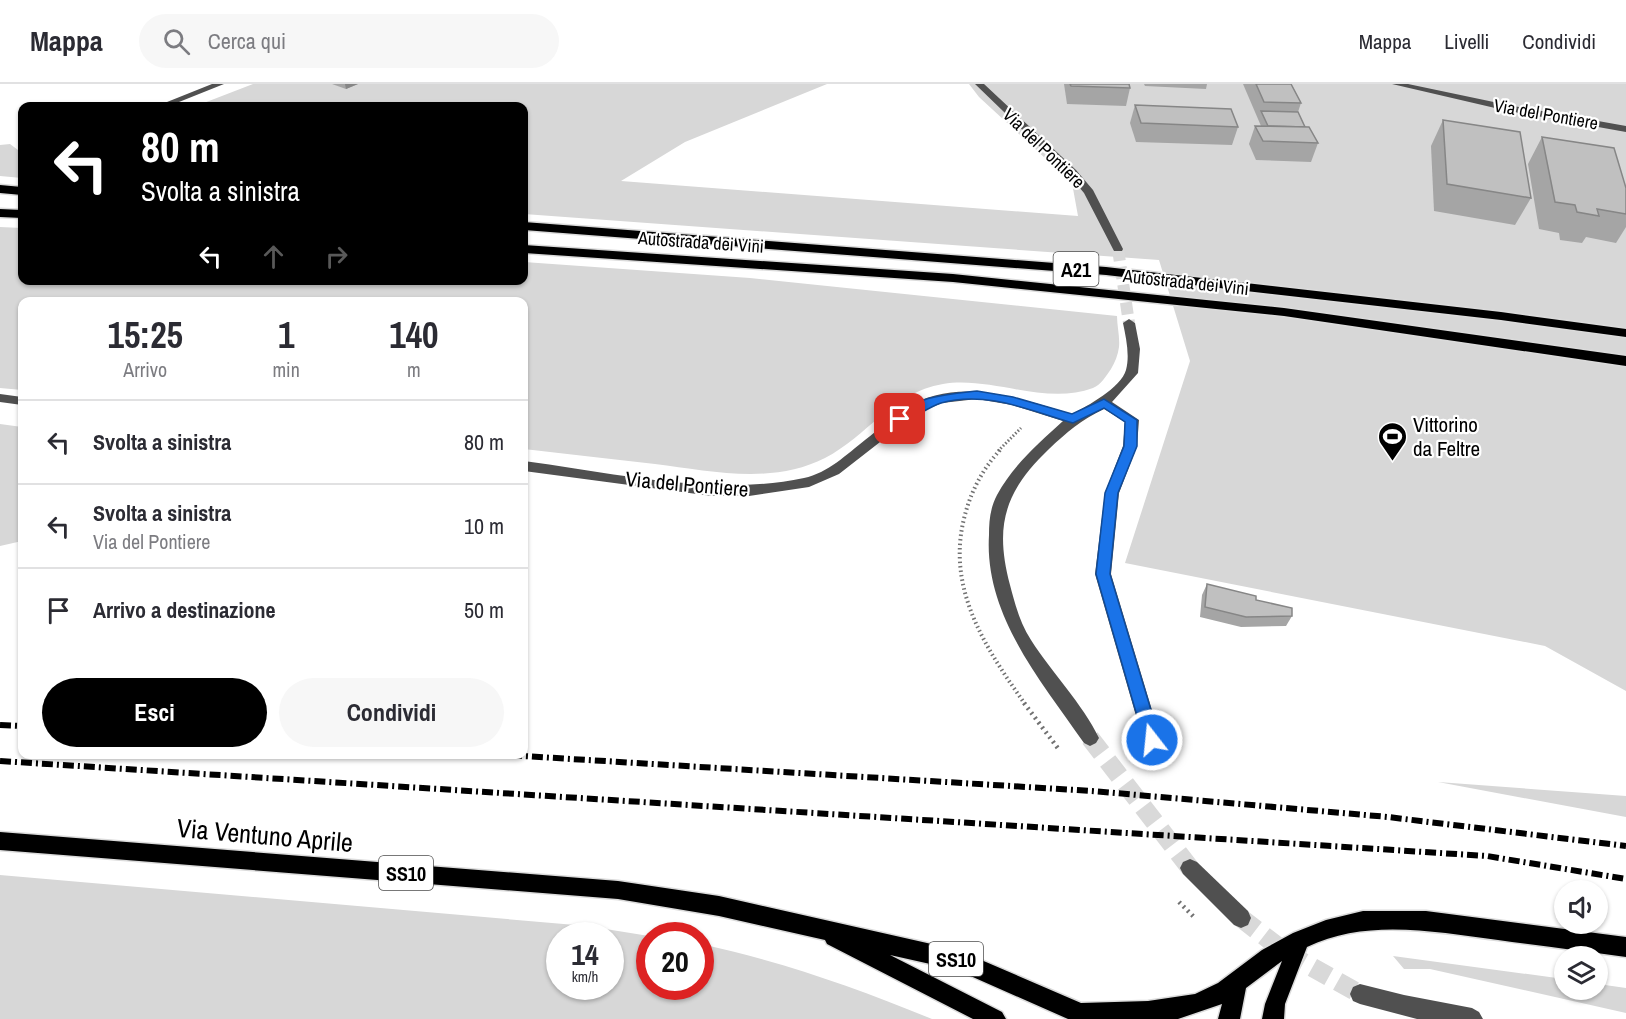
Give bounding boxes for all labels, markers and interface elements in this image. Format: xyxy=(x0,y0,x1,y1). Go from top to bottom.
search box xyxy=(139,14,559,68)
text: Mappa xyxy=(30,22,103,60)
icon: search xyxy=(160,25,193,58)
text: Cerca qui xyxy=(208,26,286,56)
text: Mappa xyxy=(1359,27,1411,56)
text: Livelli xyxy=(1444,27,1489,56)
text: Condividi xyxy=(1522,27,1596,56)
street label: Via del Pontiere xyxy=(1492,93,1600,135)
street label: Via del Pontiere xyxy=(997,102,1091,194)
text: 80 m xyxy=(141,119,220,175)
icon: left xyxy=(42,126,120,204)
text: Svolta a sinistra xyxy=(141,173,300,209)
street label: Autostrada dei Vini xyxy=(636,225,765,259)
icon: left xyxy=(194,240,227,273)
icon: ahead xyxy=(257,240,290,273)
icon: right xyxy=(320,240,353,273)
road number: A21 xyxy=(1054,252,1098,286)
street label: Autostrada dei Vini xyxy=(1121,263,1250,301)
text: 15:25 xyxy=(107,311,183,359)
text: 1 xyxy=(278,311,294,359)
text: 140 xyxy=(389,311,439,359)
text: Arrivo xyxy=(123,356,167,383)
text: min xyxy=(272,356,300,383)
text: m xyxy=(407,356,421,383)
pin xyxy=(874,393,925,444)
icon: arrive xyxy=(883,402,916,435)
place label: Vittorino da Feltre xyxy=(1413,410,1480,463)
sports icon: Vittorino da Feltre xyxy=(1376,420,1408,462)
icon: left xyxy=(42,426,75,459)
text: Svolta a sinistra xyxy=(93,427,231,457)
text: 80 m xyxy=(464,427,504,457)
street label: Via del Pontiere xyxy=(624,464,750,504)
text: Svolta a sinistra xyxy=(93,498,231,528)
icon: left xyxy=(42,510,75,543)
text: 10 m xyxy=(464,511,504,541)
text: Via del Pontiere xyxy=(93,528,210,555)
icon: arrive xyxy=(42,594,75,627)
text: Arrivo a destinazione xyxy=(93,595,275,625)
text: 50 m xyxy=(464,595,504,625)
button: Esci xyxy=(42,678,267,747)
button: Condividi xyxy=(279,678,504,747)
position arrow xyxy=(1120,708,1184,772)
street label: Via Ventuno Aprile xyxy=(176,810,354,860)
road number: SS10 xyxy=(379,856,433,890)
map controls xyxy=(1554,880,1608,1000)
button: sound xyxy=(1554,880,1608,934)
speed limit sign: 20 xyxy=(636,922,714,1000)
text: 14 xyxy=(571,934,599,974)
road number: SS10 xyxy=(929,942,983,976)
button: layers xyxy=(1554,946,1608,1000)
text: km/h xyxy=(572,966,598,987)

